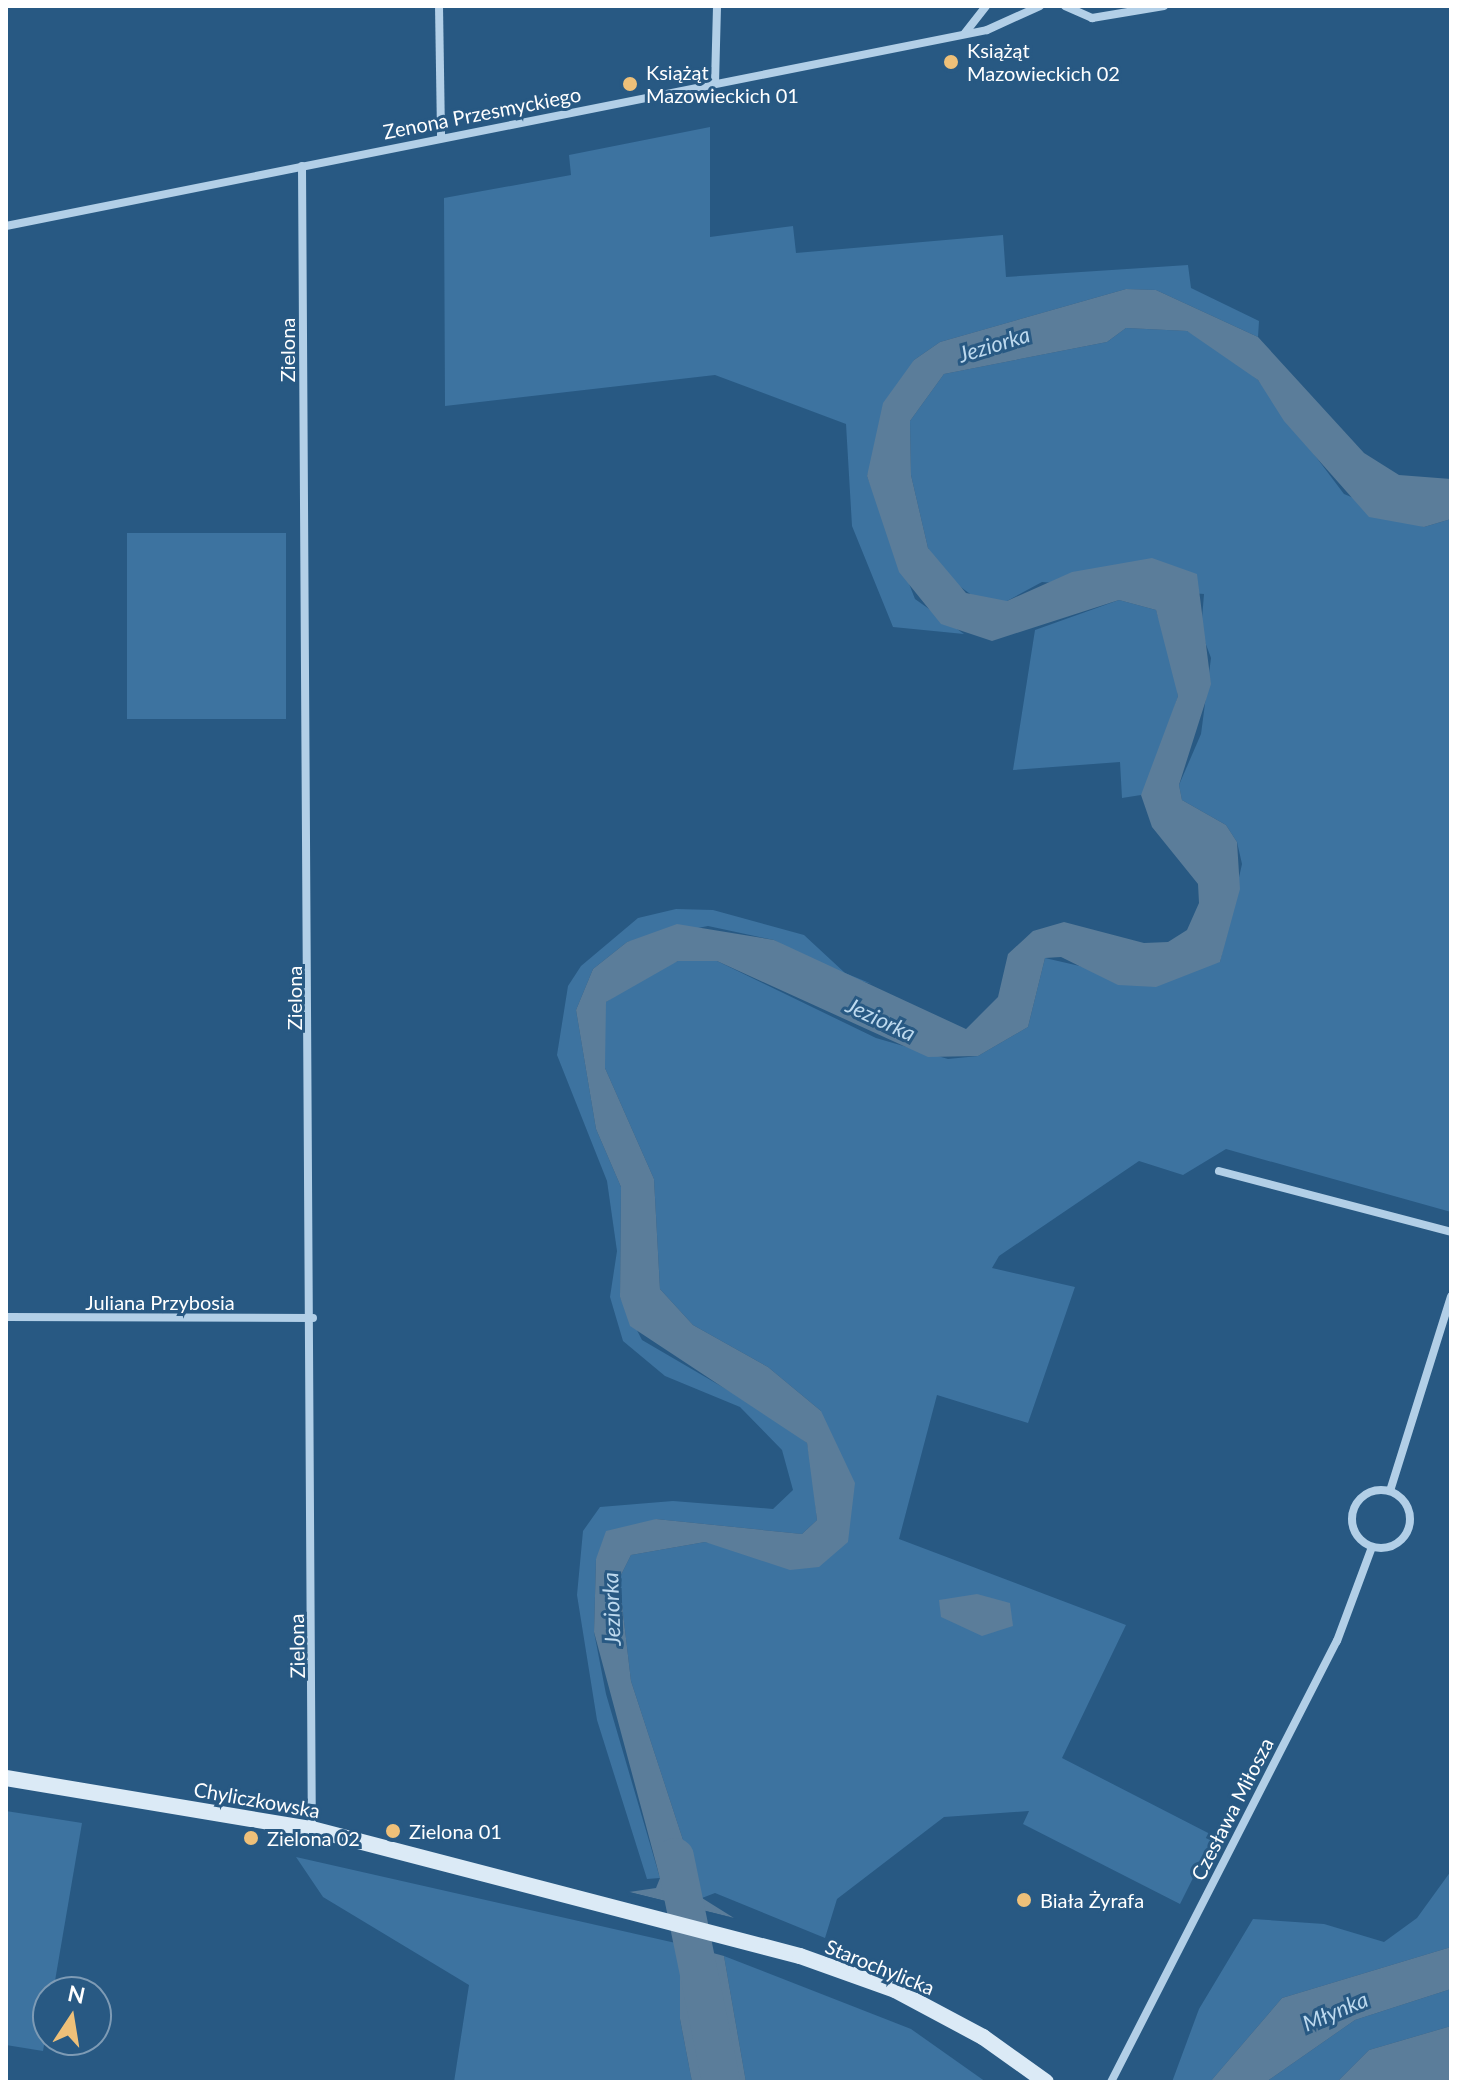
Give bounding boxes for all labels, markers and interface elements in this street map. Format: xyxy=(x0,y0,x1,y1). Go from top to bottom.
place label: Książąt Mazowieckich 02 xyxy=(967,38,1120,85)
marker: Książąt Mazowieckich 02 xyxy=(942,53,960,71)
place label: Książąt Mazowieckich 01 xyxy=(646,60,799,107)
marker: Książąt Mazowieckich 01 xyxy=(621,75,639,93)
street label: Zenona Przesmyckiego xyxy=(381,82,583,144)
street label: Zielona xyxy=(275,318,299,382)
water label: Jeziorka xyxy=(955,321,1033,367)
street label: Zielona xyxy=(282,966,306,1030)
water label: Jeziorka xyxy=(842,992,920,1046)
street label: Juliana Przybosia xyxy=(85,1290,235,1314)
water label: Jeziorka xyxy=(597,1572,625,1646)
street label: Zielona xyxy=(284,1614,310,1678)
street label: Czesława Miłosza xyxy=(1186,1734,1278,1884)
street label: Chyliczkowska xyxy=(192,1777,322,1823)
place label: Zielona 01 xyxy=(409,1819,502,1843)
marker: Zielona 01 xyxy=(384,1822,402,1840)
place label: Zielona 02 xyxy=(267,1826,360,1850)
marker: Zielona 02 xyxy=(242,1829,260,1847)
place label: Biała Żyrafa xyxy=(1040,1888,1144,1912)
marker: Biała Żyrafa xyxy=(1015,1891,1033,1909)
street label: Starochylicka xyxy=(822,1934,938,2000)
north arrow xyxy=(32,1976,112,2056)
text: N xyxy=(66,1979,88,2009)
water label: Młynka xyxy=(1298,1985,1372,2037)

